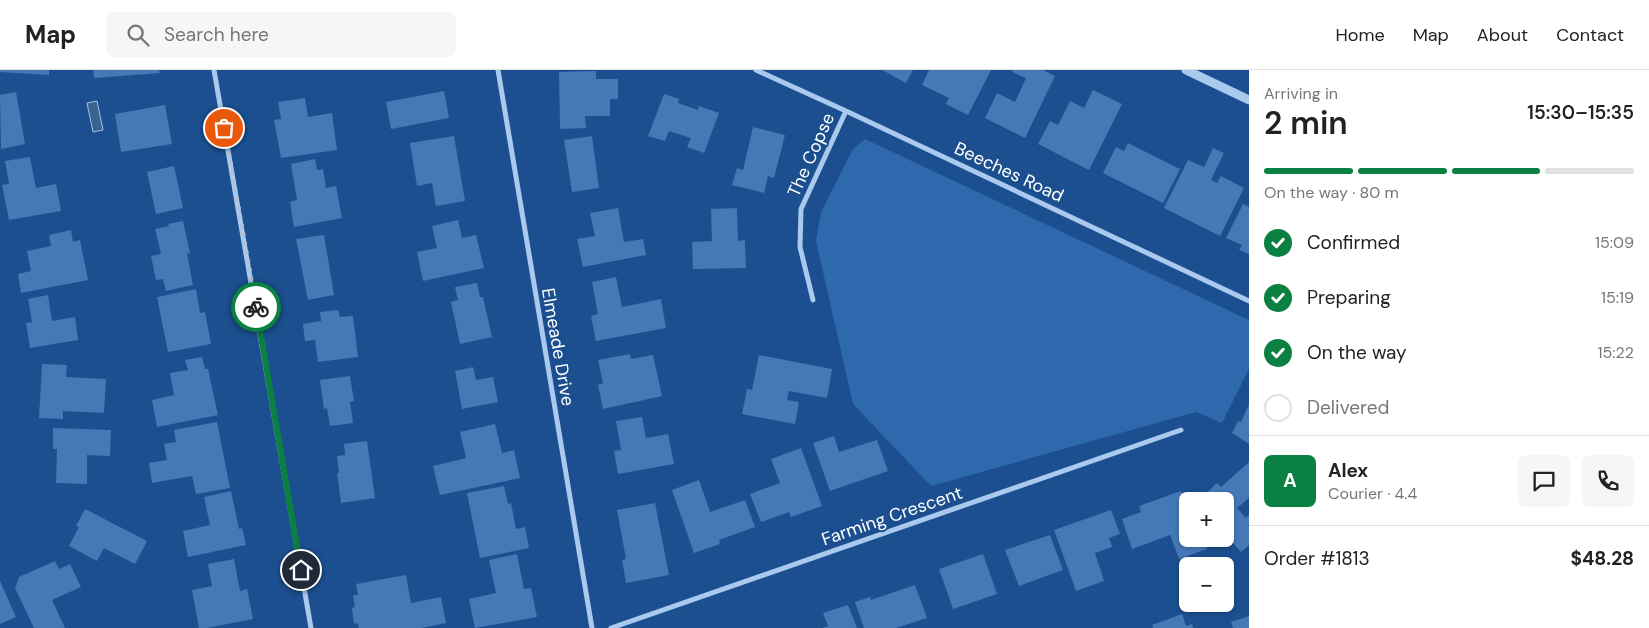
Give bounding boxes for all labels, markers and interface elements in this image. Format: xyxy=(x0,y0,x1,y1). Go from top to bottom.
search box xyxy=(106,12,456,57)
text: Map xyxy=(25,19,76,50)
icon: search xyxy=(124,21,152,49)
text: Search here xyxy=(164,22,269,47)
text: Home xyxy=(1335,23,1385,47)
text: Map xyxy=(1413,23,1449,47)
text: About xyxy=(1477,23,1528,47)
text: Contact xyxy=(1556,23,1624,47)
text: Arriving in xyxy=(1264,83,1338,104)
text: 15:30–15:35 xyxy=(1527,100,1634,125)
text: 2 min xyxy=(1264,102,1348,144)
pin xyxy=(203,107,245,149)
street label: The Copse xyxy=(782,109,840,201)
icon: bag xyxy=(210,114,238,142)
street label: Beeches Road xyxy=(950,136,1068,208)
text: On the way · 80 m xyxy=(1264,182,1399,203)
icon: check xyxy=(1264,229,1292,257)
text: Confirmed xyxy=(1307,230,1400,255)
text: 15:09 xyxy=(1595,232,1634,253)
courier xyxy=(231,282,281,332)
icon: check xyxy=(1264,284,1292,312)
text: Preparing xyxy=(1307,285,1391,310)
street label: Elmeade Drive xyxy=(536,286,580,408)
text: 15:19 xyxy=(1601,287,1634,308)
icon: bike xyxy=(242,293,270,321)
icon: check xyxy=(1264,339,1292,367)
text: On the way xyxy=(1307,340,1407,365)
text: 15:22 xyxy=(1598,342,1634,363)
text: Delivered xyxy=(1307,395,1389,420)
button: chat xyxy=(1518,455,1570,507)
button: phone xyxy=(1582,455,1634,507)
text: Alex xyxy=(1328,458,1368,483)
text: A xyxy=(1283,468,1297,493)
street label: Farming Crescent xyxy=(818,481,966,551)
text: Courier · 4.4 xyxy=(1328,483,1417,504)
map controls xyxy=(1179,492,1234,612)
button: + xyxy=(1179,492,1234,547)
text: Order #1813 xyxy=(1264,546,1370,571)
text: $48.28 xyxy=(1571,546,1634,571)
pin xyxy=(280,549,322,591)
icon: home xyxy=(287,556,315,584)
button: − xyxy=(1179,557,1234,612)

